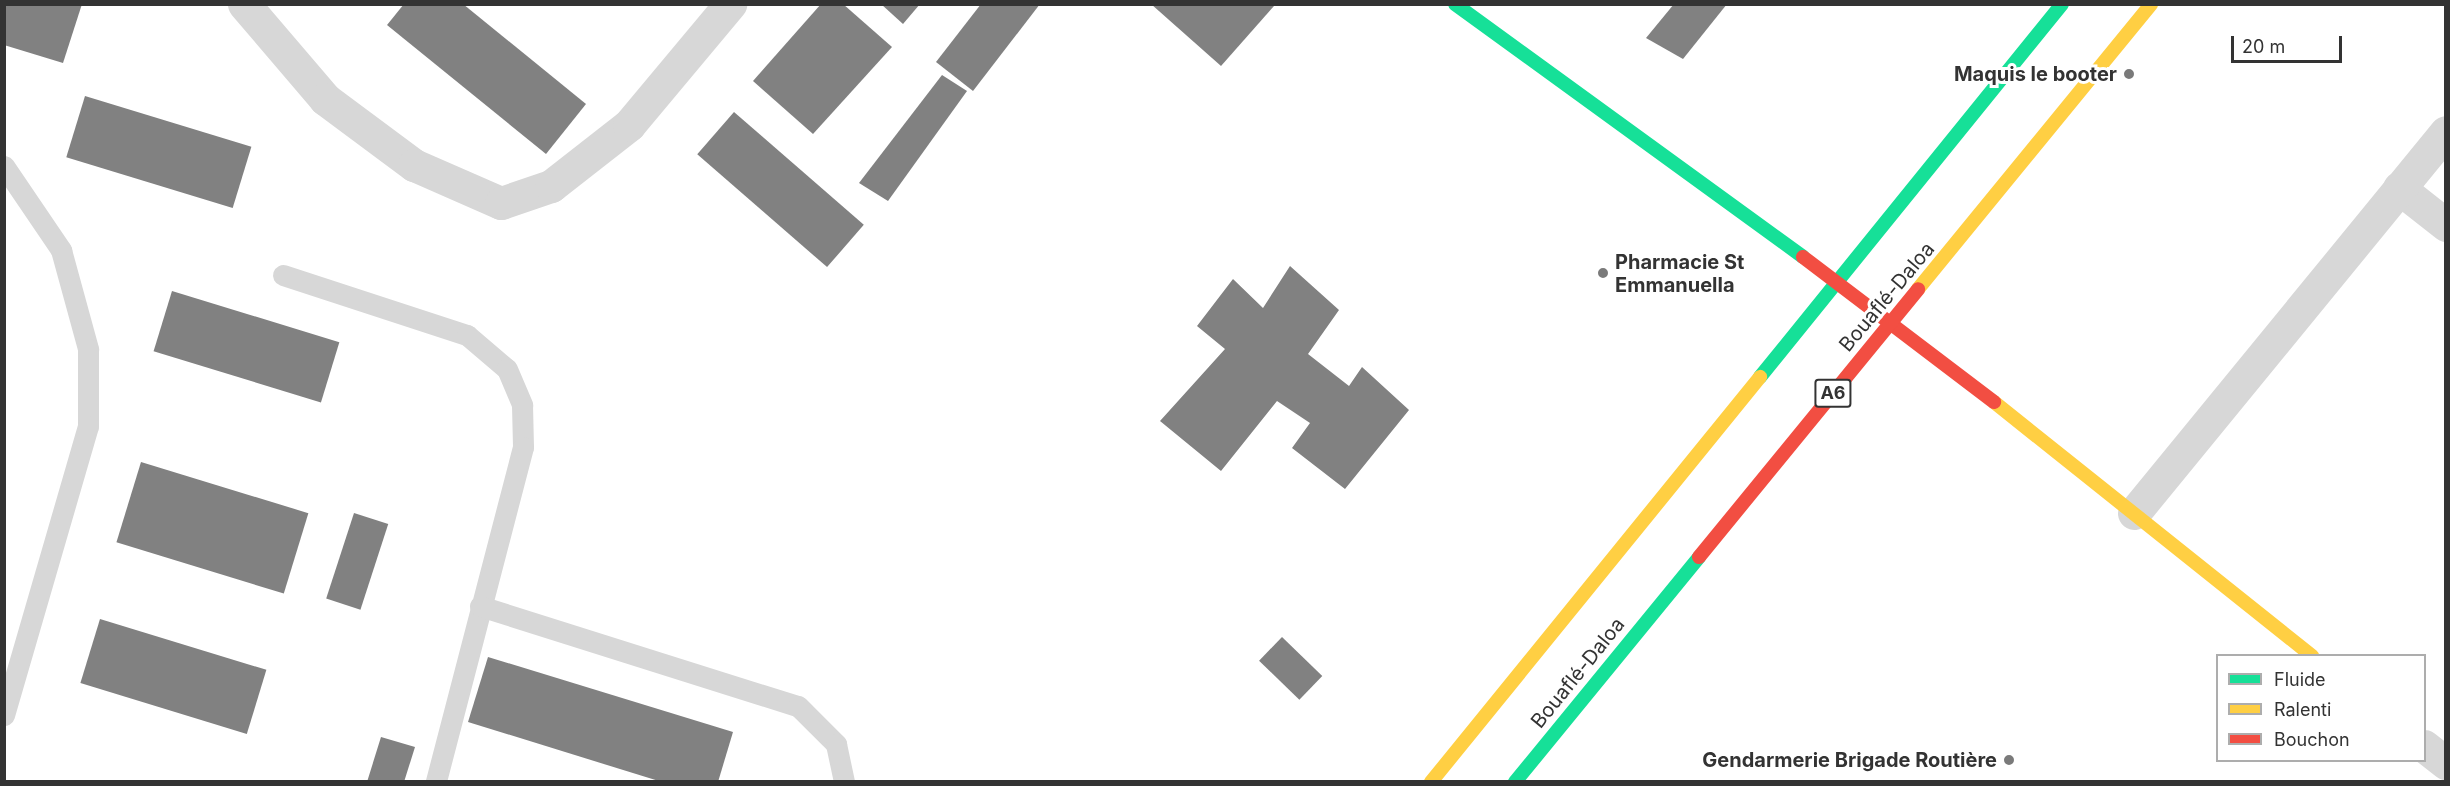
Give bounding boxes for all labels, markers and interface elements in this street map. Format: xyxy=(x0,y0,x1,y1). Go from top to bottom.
scale bar xyxy=(2234,24,2345,62)
text: 20 m xyxy=(2242,36,2285,57)
place label: Maquis le booter xyxy=(1954,62,2117,86)
marker: Maquis le booter xyxy=(2122,67,2136,81)
street label: Bouaflé-Daloa xyxy=(1834,238,1940,356)
place label: Pharmacie St Emmanuella xyxy=(1615,250,1744,297)
marker: Pharmacie St Emmanuella xyxy=(1596,266,1610,280)
road number: A6 xyxy=(1814,378,1852,408)
street label: Bouaflé-Daloa xyxy=(1526,613,1630,733)
legend xyxy=(2216,654,2426,762)
text: Fluide xyxy=(2274,669,2326,690)
text: Ralenti xyxy=(2274,699,2331,720)
text: Bouchon xyxy=(2274,729,2350,750)
place label: Gendarmerie Brigade Routière xyxy=(1702,748,1997,772)
marker: Gendarmerie Brigade Routière xyxy=(2002,753,2016,767)

